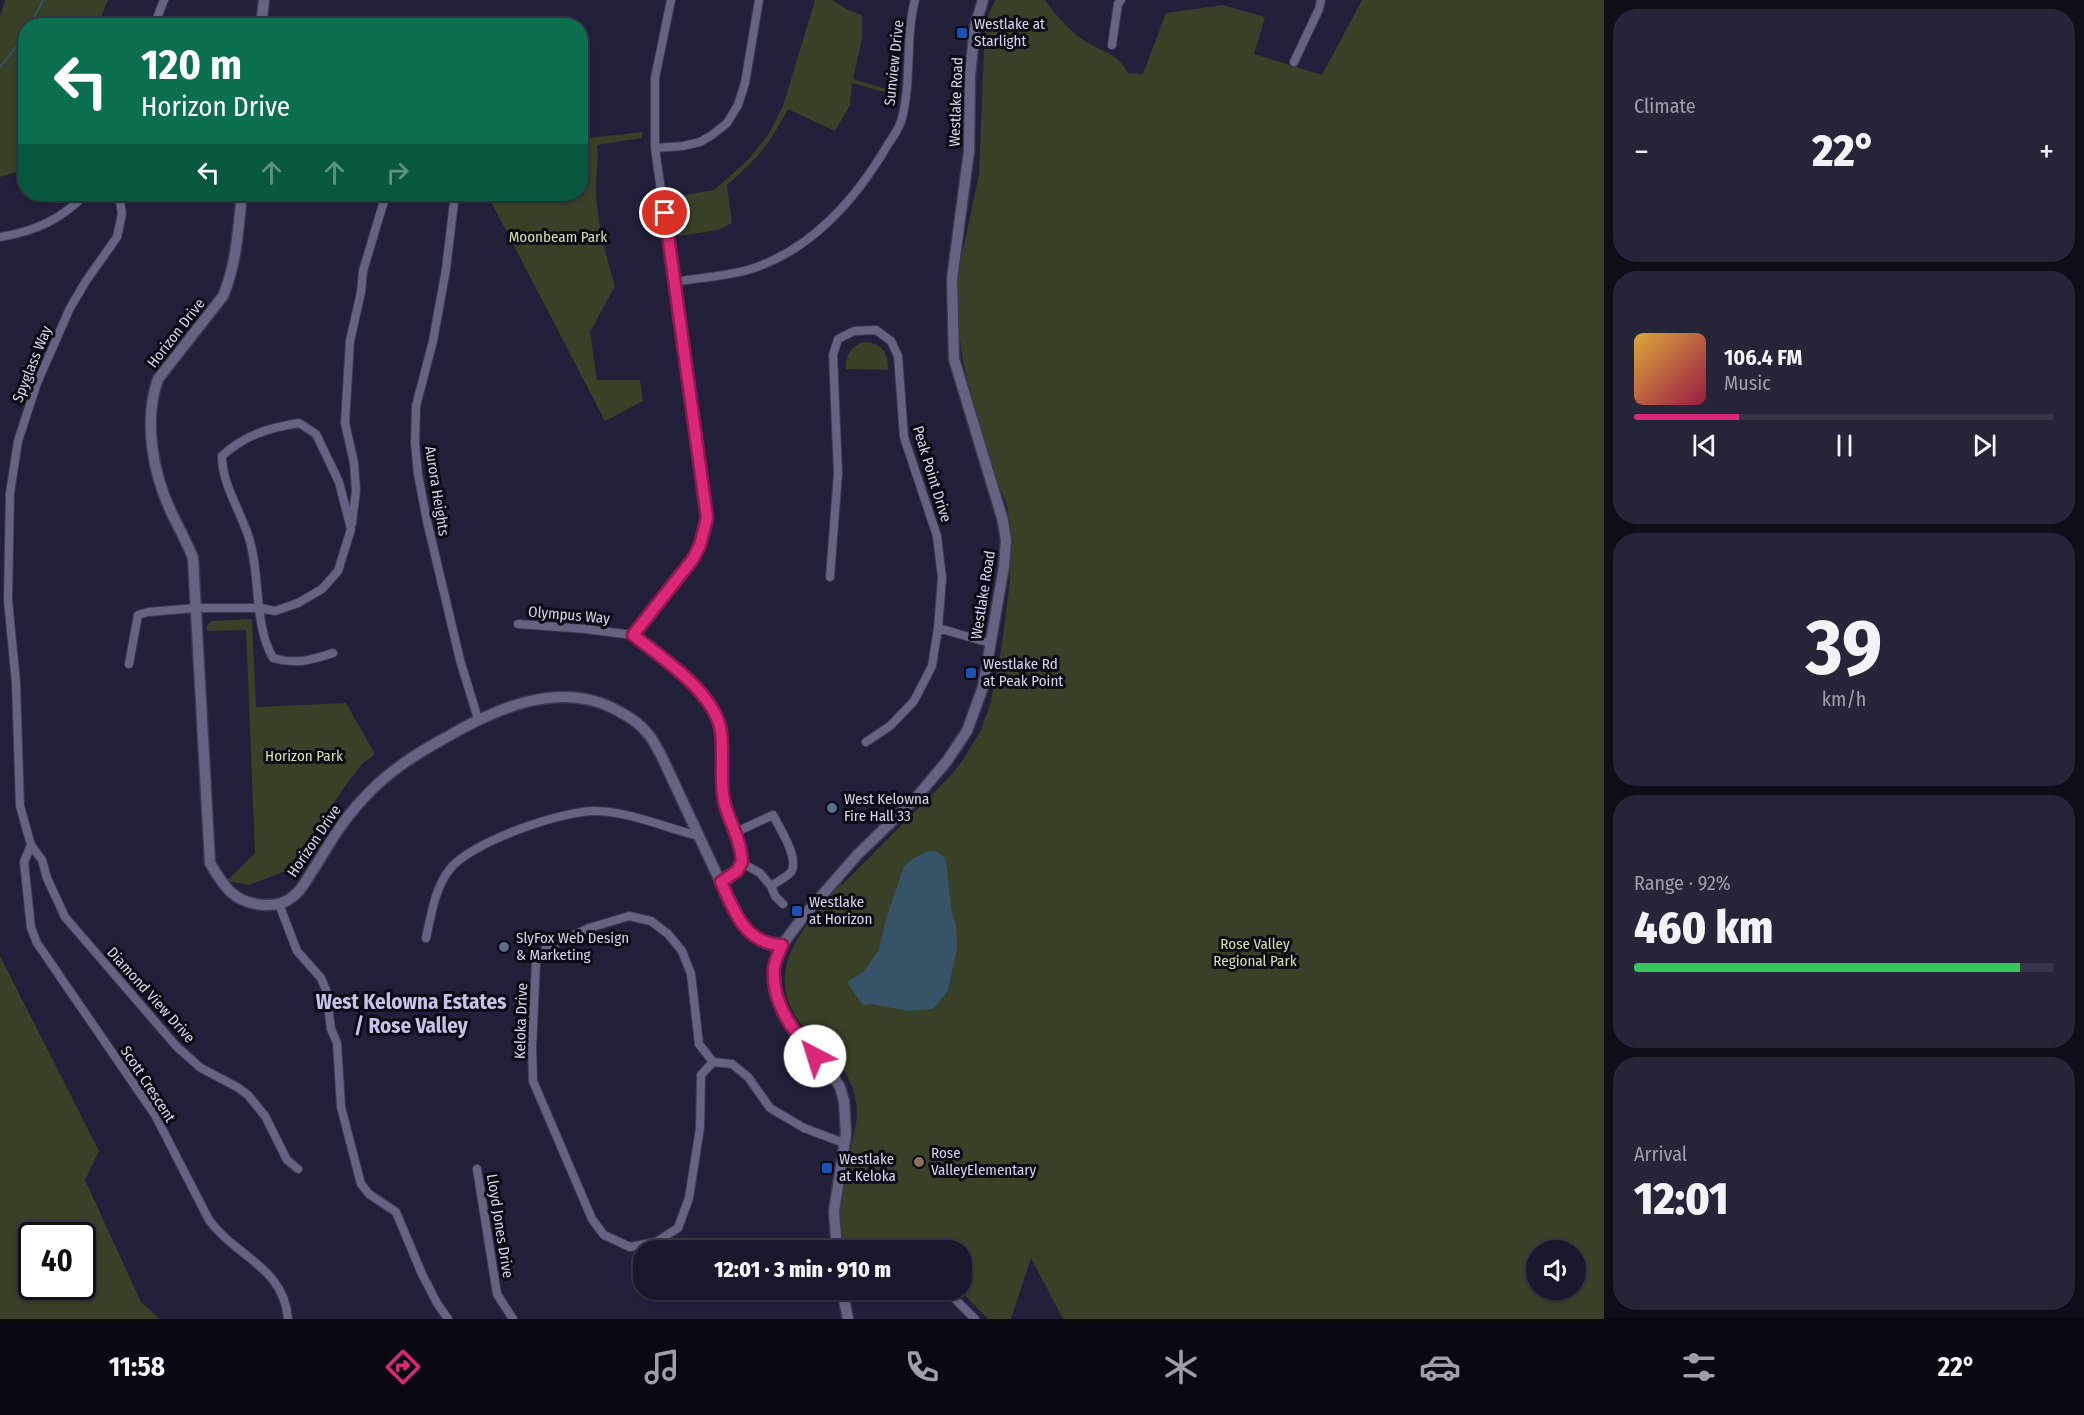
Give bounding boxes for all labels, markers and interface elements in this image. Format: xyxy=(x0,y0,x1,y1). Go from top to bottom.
place label: Westlake at Starlight xyxy=(974,15,1045,50)
street label: Sunview Drive xyxy=(881,19,907,107)
marker: Westlake at Starlight xyxy=(955,26,969,40)
text: 120 m xyxy=(141,40,242,90)
icon: left xyxy=(42,42,120,120)
street label: Westlake Road xyxy=(945,57,967,147)
text: Horizon Drive xyxy=(141,91,290,123)
text: Climate xyxy=(1634,94,1696,118)
text: 22° xyxy=(1812,124,1876,178)
text: − xyxy=(1634,132,1649,172)
text: + xyxy=(2039,132,2054,172)
icon: left xyxy=(192,156,225,189)
icon: ahead xyxy=(255,156,288,189)
icon: ahead xyxy=(318,156,351,189)
icon: right xyxy=(381,156,414,189)
pin xyxy=(639,187,690,238)
icon: arrive xyxy=(648,196,681,229)
park label: Moonbeam Park xyxy=(509,228,607,246)
street label: Horizon Drive xyxy=(143,295,209,371)
street label: Spyglass Way xyxy=(8,323,56,405)
text: 106.4 FM xyxy=(1724,344,1802,371)
text: Music xyxy=(1724,371,1771,395)
street label: Peak Point Drive xyxy=(909,424,955,524)
icon: previous xyxy=(1688,429,1721,462)
icon: pause xyxy=(1828,429,1861,462)
icon: next xyxy=(1968,429,2001,462)
street label: Aurora Heights xyxy=(421,445,453,537)
street label: Westlake Road xyxy=(967,549,999,641)
text: 39 xyxy=(1806,601,1882,695)
street label: Olympus Way xyxy=(527,602,611,628)
place label: Westlake Rd at Peak Point xyxy=(983,655,1063,690)
marker: Westlake Rd at Peak Point xyxy=(964,666,978,680)
text: km/h xyxy=(1822,687,1866,711)
park label: Horizon Park xyxy=(265,747,343,765)
place label: West Kelowna Fire Hall 33 xyxy=(844,790,929,825)
marker: West Kelowna Fire Hall 33 xyxy=(825,801,839,815)
street label: Horizon Drive xyxy=(283,802,345,880)
text: Range · 92% xyxy=(1634,871,1731,895)
place label: Westlake at Horizon xyxy=(809,893,872,928)
text: 460 km xyxy=(1634,901,1773,955)
marker: Westlake at Horizon xyxy=(790,904,804,918)
place label: SlyFox Web Design & Marketing xyxy=(516,929,629,964)
park label: Rose Valley Regional Park xyxy=(1213,935,1297,970)
marker: SlyFox Web Design & Marketing xyxy=(497,940,511,954)
street label: Diamond View Drive xyxy=(103,943,199,1047)
street label: Keloka Drive xyxy=(511,983,531,1059)
district label: West Kelowna Estates / Rose Valley xyxy=(316,989,506,1039)
position arrow xyxy=(783,1024,847,1088)
street label: Scott Crescent xyxy=(117,1043,179,1126)
text: Arrival xyxy=(1634,1142,1687,1166)
place label: Rose ValleyElementary xyxy=(931,1144,1037,1179)
place label: Westlake at Keloka xyxy=(839,1150,896,1185)
marker: Rose ValleyElementary xyxy=(912,1155,926,1169)
marker: Westlake at Keloka xyxy=(820,1161,834,1175)
text: 12:01 xyxy=(1634,1172,1729,1226)
street label: Lloyd Jones Drive xyxy=(483,1173,517,1279)
speed limit sign: 40 xyxy=(18,1222,96,1300)
map controls xyxy=(1526,1240,1586,1300)
button: sound xyxy=(1526,1240,1586,1300)
text: 12:01 · 3 min · 910 m xyxy=(714,1256,891,1283)
icon: directions xyxy=(382,1346,424,1388)
icon: music xyxy=(641,1346,683,1388)
icon: phone xyxy=(901,1346,943,1388)
icon: climate xyxy=(1160,1346,1202,1388)
icon: car xyxy=(1419,1346,1461,1388)
icon: filters xyxy=(1678,1346,1720,1388)
text: 11:58 xyxy=(109,1351,165,1383)
text: 22° xyxy=(1938,1351,1975,1383)

